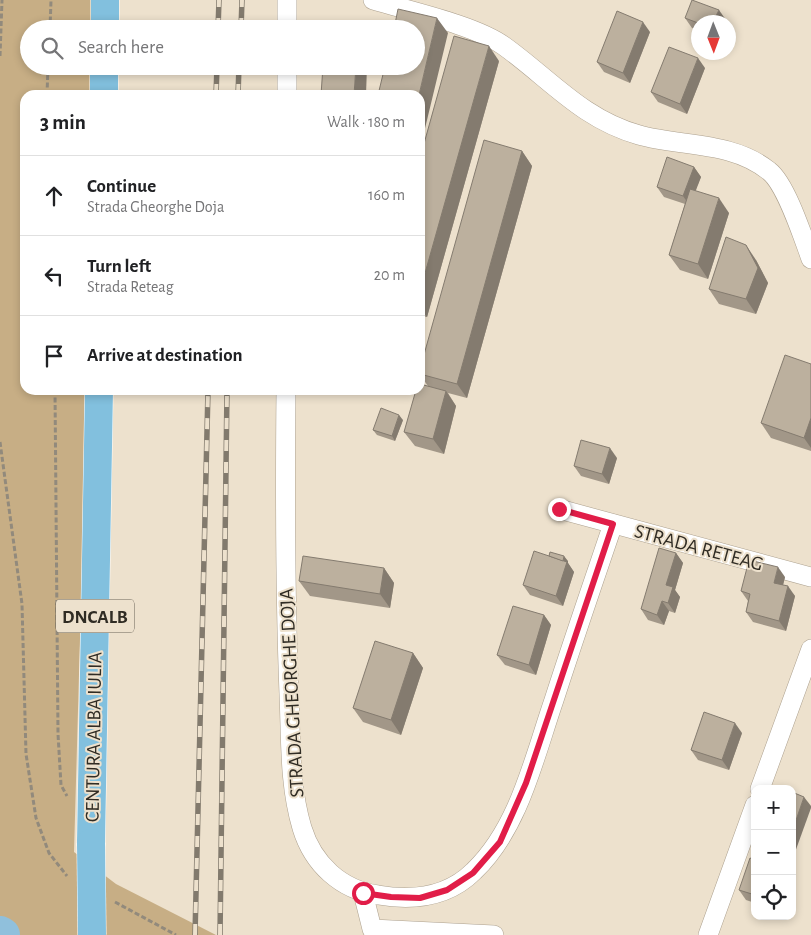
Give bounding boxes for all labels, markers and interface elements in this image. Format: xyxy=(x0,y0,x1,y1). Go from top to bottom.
north arrow xyxy=(691,15,736,60)
search box xyxy=(20,20,425,75)
icon: search xyxy=(38,34,66,62)
text: Search here xyxy=(78,38,164,57)
text: 3 min xyxy=(40,112,86,133)
text: Walk · 180 m xyxy=(327,114,405,130)
text: Continue xyxy=(87,177,156,196)
icon: ahead xyxy=(40,182,68,210)
text: 160 m xyxy=(368,187,405,203)
text: Strada Gheorghe Doja xyxy=(87,199,224,215)
text: Turn left xyxy=(87,257,151,276)
icon: left xyxy=(40,262,68,290)
text: 20 m xyxy=(374,267,405,283)
text: Strada Reteag xyxy=(87,279,173,295)
icon: arrive xyxy=(40,342,68,370)
text: Arrive at destination xyxy=(87,346,243,365)
route end xyxy=(548,498,571,521)
street label: STRADA RETEAG xyxy=(632,521,765,575)
street label: STRADA GHEORGHE DOJA xyxy=(277,587,307,798)
road number: DNCALB xyxy=(56,600,134,632)
street label: CENTURA ALBA IULIA xyxy=(83,651,105,822)
map controls xyxy=(751,785,796,920)
button: + xyxy=(751,785,796,830)
button: − xyxy=(751,830,796,875)
button: locate xyxy=(751,875,796,920)
route start xyxy=(352,882,375,905)

